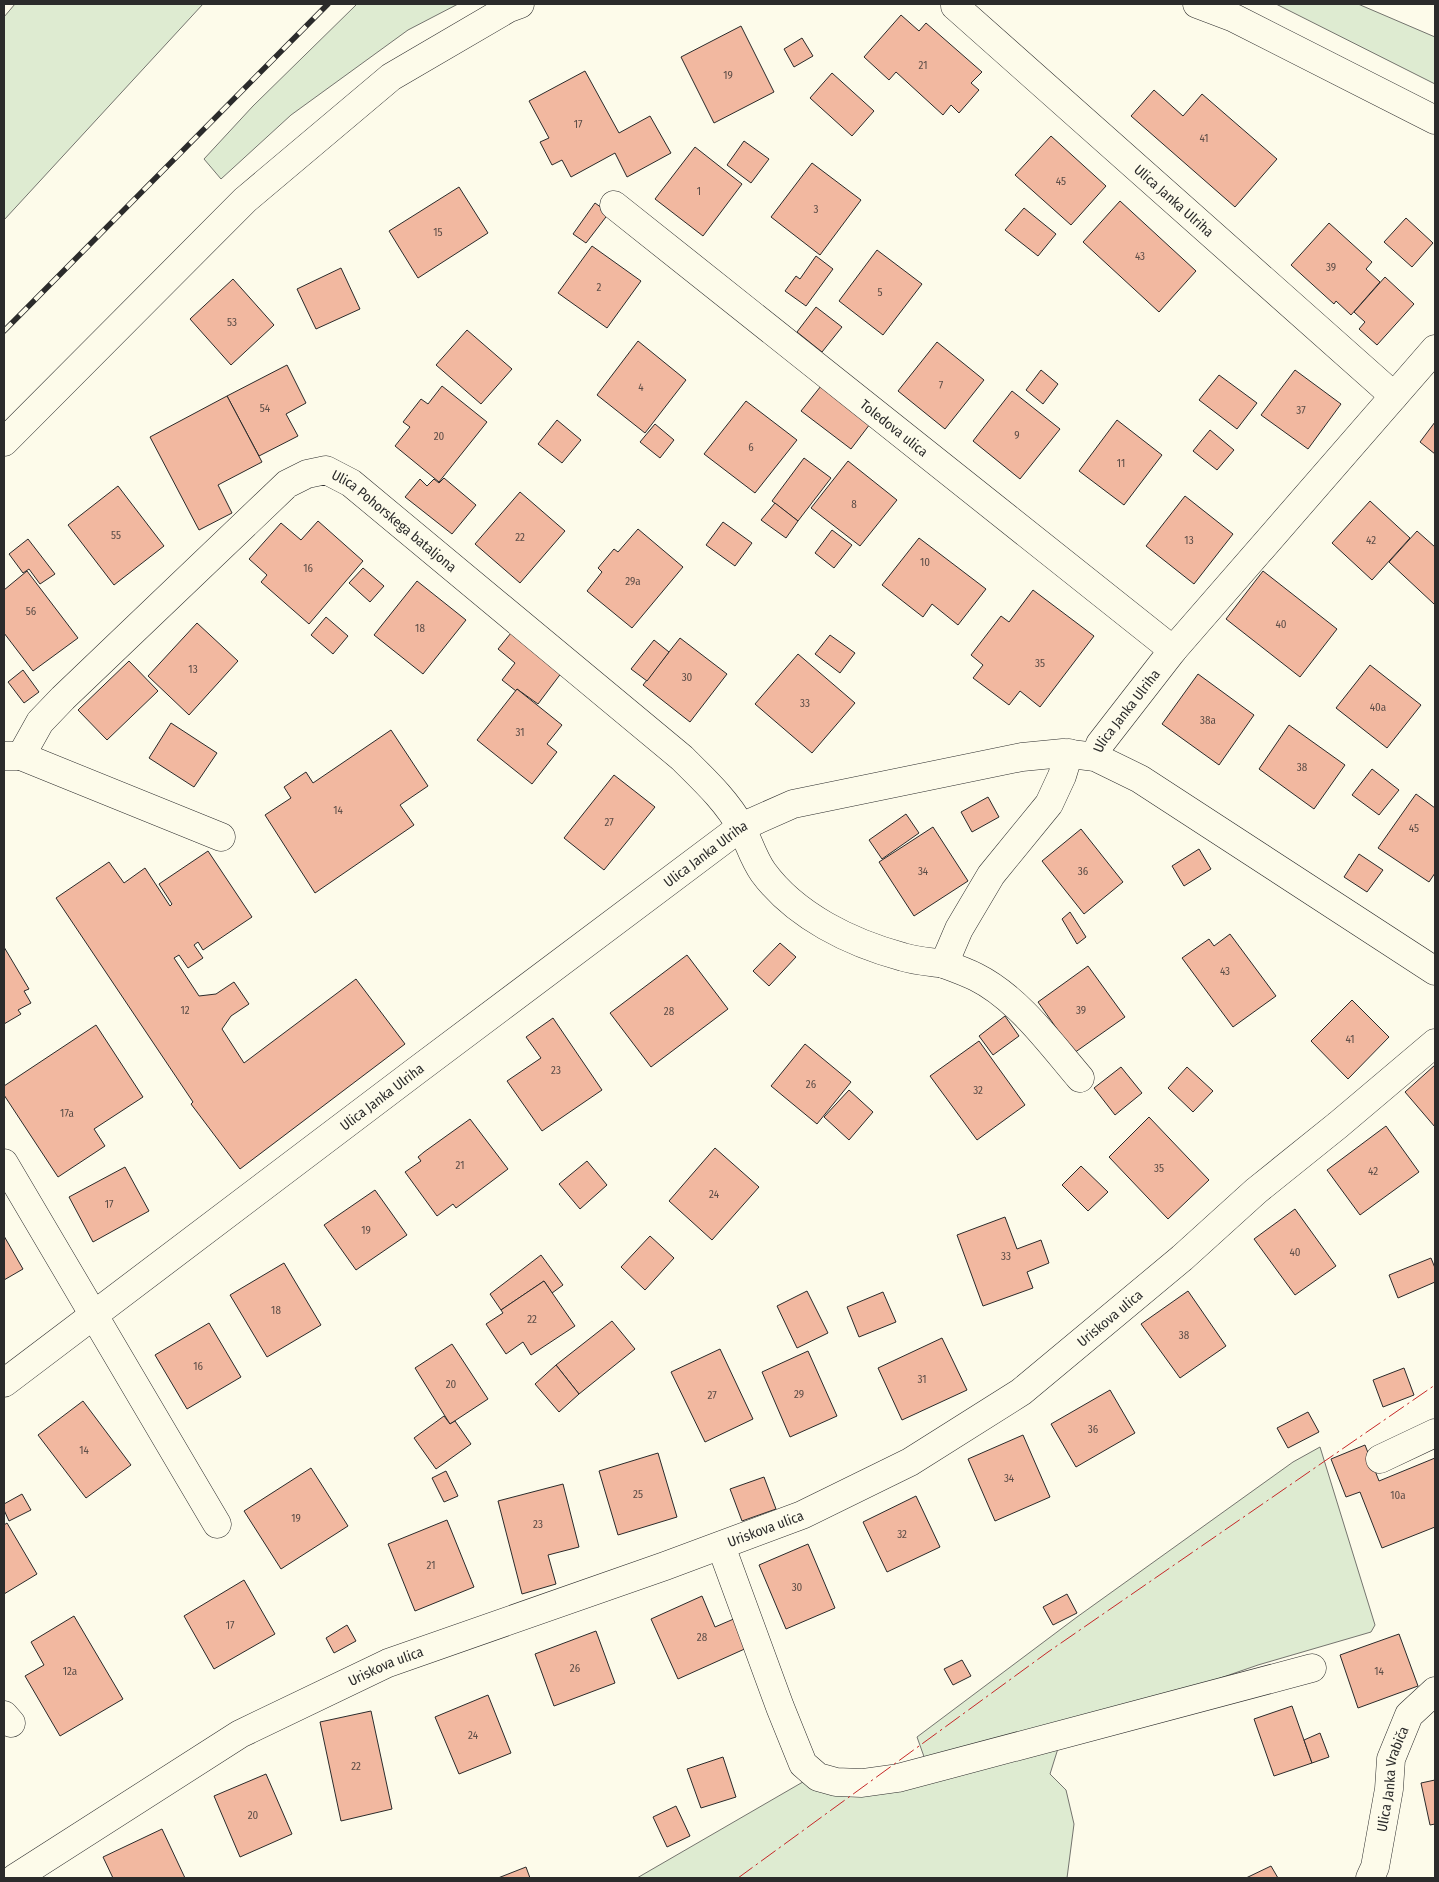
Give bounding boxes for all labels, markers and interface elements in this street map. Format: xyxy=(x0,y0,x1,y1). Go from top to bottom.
house number: 21 xyxy=(919,59,927,72)
house number: 19 xyxy=(723,69,733,82)
house number: 17 xyxy=(574,118,583,131)
house number: 41 xyxy=(1199,132,1209,145)
street label: Ulica Janka Ulriha xyxy=(1130,161,1217,241)
house number: 45 xyxy=(1056,175,1066,188)
house number: 1 xyxy=(697,185,701,198)
house number: 3 xyxy=(814,203,819,216)
house number: 15 xyxy=(433,226,443,239)
house number: 43 xyxy=(1135,250,1145,263)
house number: 39 xyxy=(1326,261,1336,274)
house number: 2 xyxy=(597,281,602,294)
house number: 5 xyxy=(877,286,883,299)
house number: 53 xyxy=(227,316,237,329)
house number: 7 xyxy=(939,379,944,392)
house number: 4 xyxy=(638,381,644,394)
street label: Toledova ulica xyxy=(856,396,931,461)
house number: 54 xyxy=(260,402,271,415)
house number: 37 xyxy=(1296,404,1306,417)
house number: 9 xyxy=(1014,429,1020,442)
house number: 20 xyxy=(434,430,445,443)
house number: 6 xyxy=(748,441,754,454)
house number: 11 xyxy=(1117,457,1125,470)
street label: Ulica Pohorskega bataljona xyxy=(329,466,460,576)
house number: 8 xyxy=(851,498,857,511)
house number: 55 xyxy=(111,529,121,542)
house number: 22 xyxy=(515,531,525,544)
house number: 13 xyxy=(1184,534,1194,547)
house number: 42 xyxy=(1366,534,1376,547)
house number: 10 xyxy=(920,556,930,569)
house number: 16 xyxy=(303,562,313,575)
house number: 29a xyxy=(625,575,641,588)
house number: 56 xyxy=(26,605,37,618)
house number: 40 xyxy=(1275,618,1287,631)
house number: 18 xyxy=(415,622,425,635)
house number: 35 xyxy=(1035,657,1045,670)
house number: 13 xyxy=(188,663,198,676)
street label: Ulica Janka Ulriha xyxy=(1090,666,1164,755)
house number: 30 xyxy=(682,671,693,684)
house number: 33 xyxy=(800,697,810,710)
house number: 40a xyxy=(1370,701,1386,714)
house number: 38a xyxy=(1200,714,1216,727)
house number: 31 xyxy=(516,726,525,739)
house number: 38 xyxy=(1297,761,1308,774)
house number: 14 xyxy=(333,804,343,817)
house number: 27 xyxy=(604,816,614,829)
street label: Ulica Janka Ulriha xyxy=(661,817,750,891)
house number: 45 xyxy=(1409,822,1419,835)
house number: 34 xyxy=(918,865,929,878)
house number: 36 xyxy=(1078,865,1089,878)
house number: 43 xyxy=(1220,965,1230,978)
house number: 12 xyxy=(180,1004,190,1017)
house number: 39 xyxy=(1076,1004,1086,1017)
house number: 28 xyxy=(664,1005,675,1018)
house number: 41 xyxy=(1345,1033,1355,1046)
street label: Ulica Janka Ulriha xyxy=(337,1060,428,1134)
house number: 23 xyxy=(551,1064,561,1077)
house number: 26 xyxy=(806,1078,817,1091)
house number: 32 xyxy=(973,1084,983,1097)
house number: 17a xyxy=(60,1107,74,1120)
house number: 21 xyxy=(456,1159,464,1172)
house number: 35 xyxy=(1154,1162,1164,1175)
house number: 42 xyxy=(1368,1165,1378,1178)
house number: 24 xyxy=(709,1188,720,1201)
house number: 17 xyxy=(105,1198,114,1211)
house number: 19 xyxy=(361,1224,371,1237)
house number: 40 xyxy=(1289,1246,1301,1259)
house number: 33 xyxy=(1001,1250,1011,1263)
street label: Uriskova ulica xyxy=(1074,1286,1146,1351)
house number: 18 xyxy=(271,1304,281,1317)
house number: 22 xyxy=(527,1313,537,1326)
house number: 38 xyxy=(1179,1329,1190,1342)
house number: 16 xyxy=(193,1360,203,1373)
house number: 31 xyxy=(918,1373,927,1386)
house number: 20 xyxy=(446,1378,457,1391)
house number: 29 xyxy=(794,1388,804,1401)
house number: 27 xyxy=(707,1389,717,1402)
house number: 36 xyxy=(1088,1423,1099,1436)
house number: 14 xyxy=(79,1444,89,1457)
house number: 34 xyxy=(1004,1472,1015,1485)
house number: 25 xyxy=(633,1488,643,1501)
house number: 10a xyxy=(1390,1489,1406,1502)
street label: Uriskova ulica xyxy=(725,1507,806,1551)
house number: 19 xyxy=(291,1512,301,1525)
house number: 23 xyxy=(533,1518,543,1531)
house number: 32 xyxy=(897,1528,907,1541)
house number: 21 xyxy=(427,1559,435,1572)
house number: 30 xyxy=(792,1581,803,1594)
house number: 17 xyxy=(226,1619,235,1632)
house number: 28 xyxy=(697,1631,708,1644)
street label: Uriskova ulica xyxy=(346,1643,426,1690)
house number: 26 xyxy=(570,1662,581,1675)
house number: 12a xyxy=(63,1665,77,1678)
house number: 14 xyxy=(1374,1665,1384,1678)
street label: Ulica Janka Vrabiča xyxy=(1373,1724,1413,1833)
house number: 24 xyxy=(468,1729,479,1742)
house number: 22 xyxy=(351,1760,361,1773)
house number: 20 xyxy=(248,1809,259,1822)

